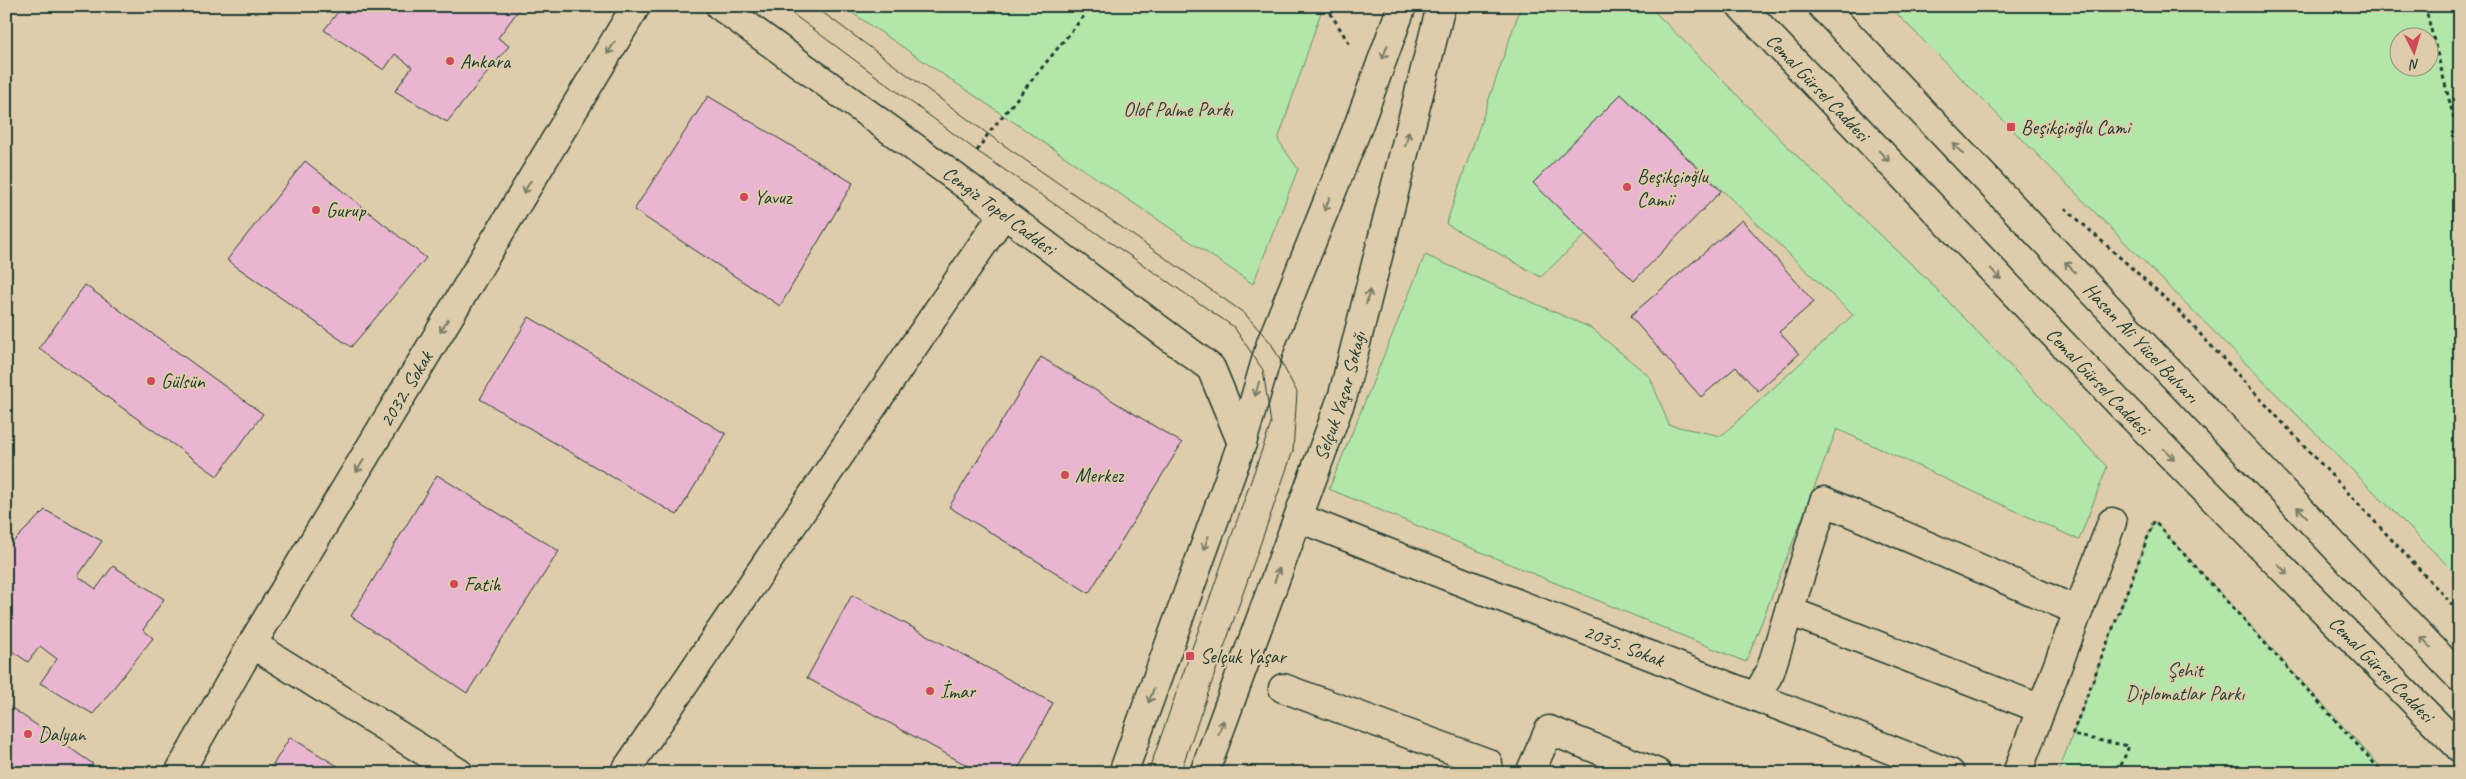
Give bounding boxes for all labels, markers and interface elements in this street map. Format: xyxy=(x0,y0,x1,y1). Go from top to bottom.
street label: Cemal Gürsel Caddesi xyxy=(1761,28,1877,148)
north arrow xyxy=(2388,28,2438,78)
one-way arrow xyxy=(606,41,616,55)
one-way arrow xyxy=(1380,44,1389,59)
place label: Ankara xyxy=(460,49,512,74)
marker: Ankara xyxy=(444,55,456,67)
text: N xyxy=(2408,56,2420,74)
park label: Olof Palme Parkı xyxy=(1123,97,1234,122)
place label: Beşikçioğlu Cami xyxy=(2021,115,2132,140)
marker: Beşikçioğlu Cami xyxy=(2005,121,2017,133)
one-way arrow xyxy=(1403,132,1413,148)
one-way arrow xyxy=(1952,143,1964,155)
one-way arrow xyxy=(1878,149,1890,162)
street label: Cengiz Topel Caddesi xyxy=(938,160,1062,262)
place label: Beşikçioğlu Camii xyxy=(1637,164,1709,212)
one-way arrow xyxy=(522,180,532,194)
marker: Beşikçioğlu Camii xyxy=(1621,181,1633,193)
place label: Yavuz xyxy=(754,185,793,210)
marker: Yavuz xyxy=(738,191,750,203)
one-way arrow xyxy=(1322,196,1331,211)
place label: Gurup xyxy=(326,198,367,223)
marker: Gurup xyxy=(310,204,322,216)
one-way arrow xyxy=(2064,261,2076,273)
one-way arrow xyxy=(1989,267,2001,279)
street label: Hasan Ali Yücel Bulvarı xyxy=(2078,277,2205,409)
one-way arrow xyxy=(1363,289,1373,305)
one-way arrow xyxy=(438,319,448,333)
street label: Cemal Gürsel Caddesi xyxy=(2041,322,2157,442)
street label: Selçuk Yaşar Sokağı xyxy=(1308,328,1372,464)
street label: 2032. Sokak xyxy=(374,345,439,432)
place label: Gülsün xyxy=(161,369,206,394)
marker: Gülsün xyxy=(145,375,157,387)
one-way arrow xyxy=(1252,381,1262,397)
one-way arrow xyxy=(2163,448,2175,460)
one-way arrow xyxy=(354,458,364,472)
place label: Merkez xyxy=(1075,463,1125,488)
marker: Merkez xyxy=(1059,469,1071,481)
one-way arrow xyxy=(2296,505,2308,518)
one-way arrow xyxy=(1201,535,1210,551)
one-way arrow xyxy=(2277,563,2289,576)
one-way arrow xyxy=(1273,568,1282,583)
place label: Fatih xyxy=(464,572,502,597)
marker: Fatih xyxy=(448,578,460,590)
street label: Cemal Gürsel Caddesi xyxy=(2323,611,2441,729)
street label: 2035. Sokak xyxy=(1580,619,1669,673)
one-way arrow xyxy=(2420,636,2432,649)
place label: Selçuk Yaşar xyxy=(1200,644,1287,669)
marker: Selçuk Yaşar xyxy=(1184,650,1196,662)
park label: Şehit Diplomatlar Parkı xyxy=(2126,658,2245,706)
place label: İmar xyxy=(940,679,977,704)
marker: İmar xyxy=(924,685,936,697)
one-way arrow xyxy=(1146,688,1155,703)
one-way arrow xyxy=(1216,720,1226,735)
place label: Dalyan xyxy=(38,722,87,747)
marker: Dalyan xyxy=(22,728,34,740)

